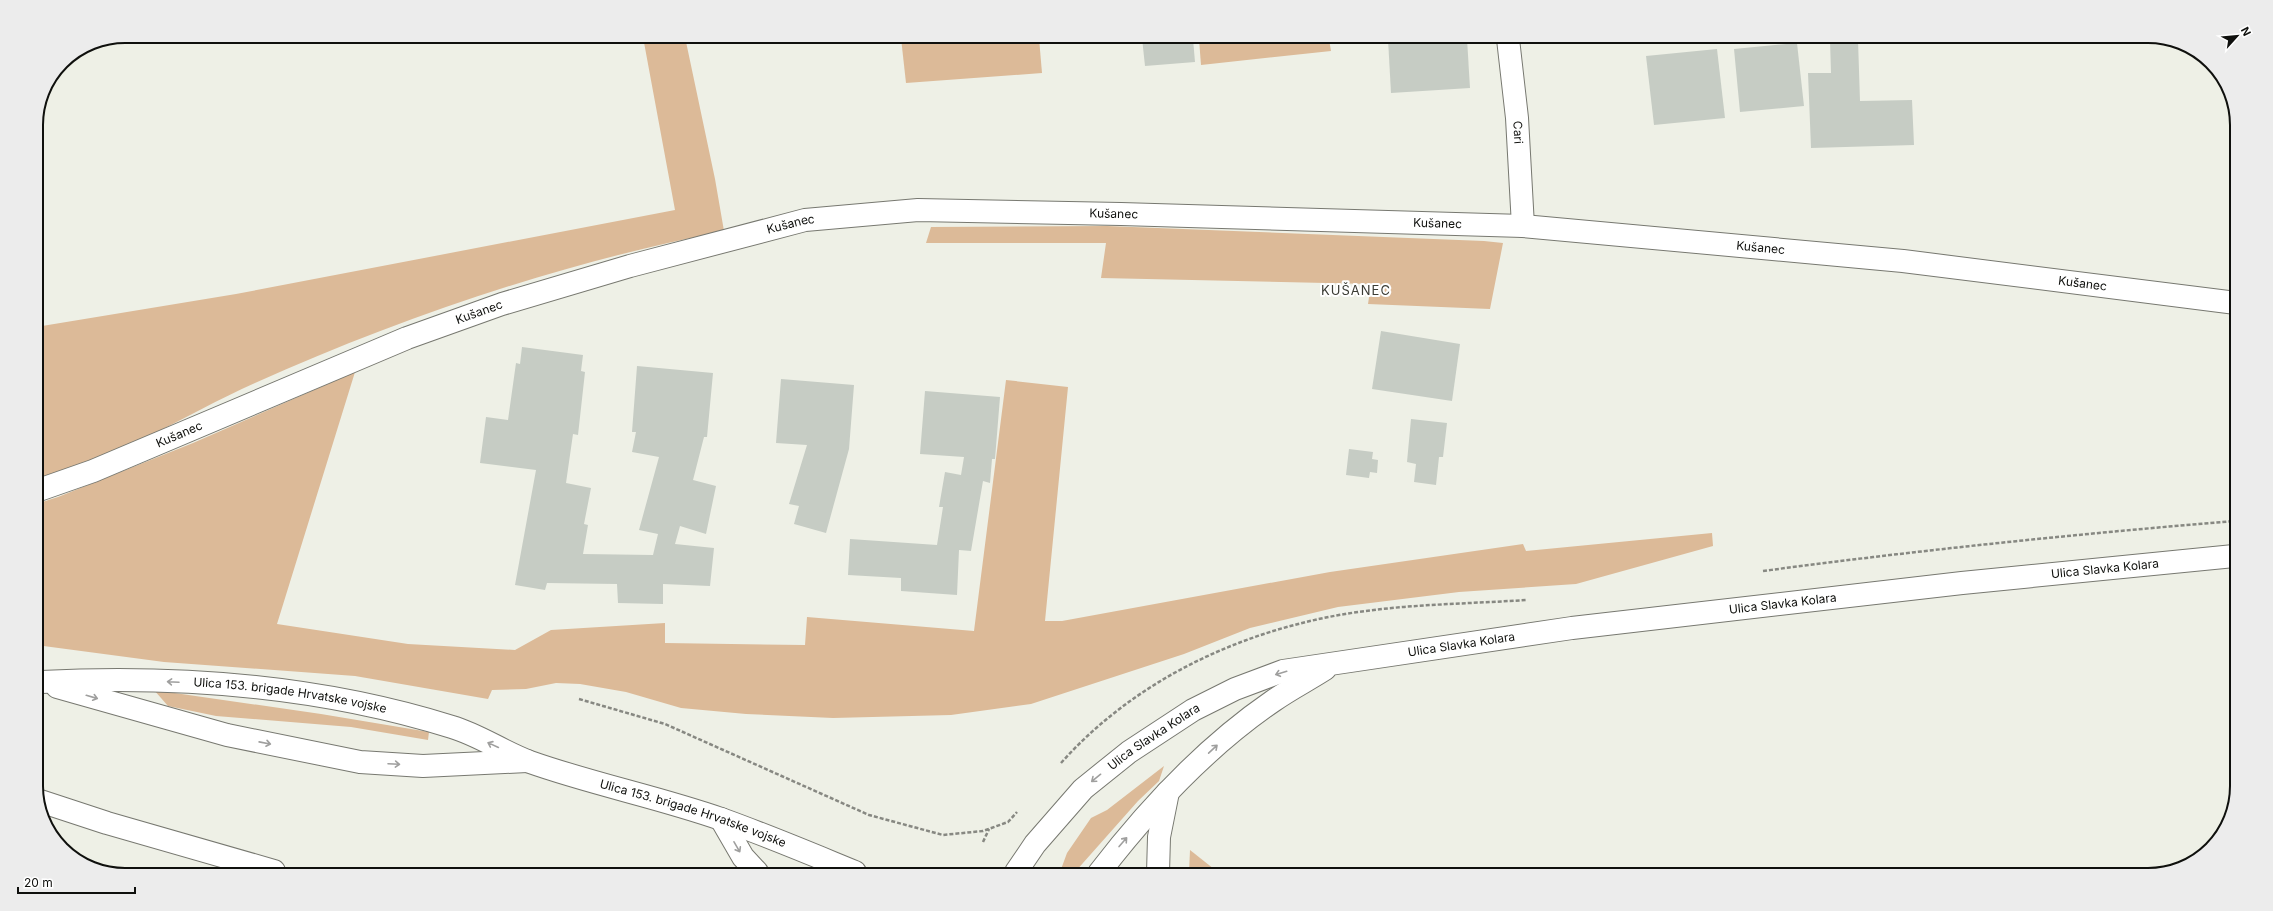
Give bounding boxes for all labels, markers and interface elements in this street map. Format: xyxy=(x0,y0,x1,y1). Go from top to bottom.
north arrow xyxy=(2217,16,2257,56)
text: N xyxy=(2238,25,2254,38)
street label: Cari xyxy=(1510,120,1526,145)
street label: Kušanec xyxy=(1089,205,1139,222)
street label: Kušanec xyxy=(765,211,815,237)
street label: Kušanec xyxy=(1413,215,1462,231)
street label: Kušanec xyxy=(1736,238,1786,257)
street label: Kušanec xyxy=(2057,273,2108,294)
district label: KUŠANEC xyxy=(1321,282,1391,298)
street label: Kušanec xyxy=(453,296,505,327)
street label: Kušanec xyxy=(154,418,205,450)
street label: Ulica Slavka Kolara xyxy=(2050,556,2159,581)
street label: Ulica Slavka Kolara xyxy=(1728,590,1837,617)
street label: Ulica Slavka Kolara xyxy=(1407,629,1516,659)
one-way arrow xyxy=(1274,670,1287,677)
street label: Ulica 153. brigade Hrvatske vojske xyxy=(193,674,388,716)
one-way arrow xyxy=(167,678,180,686)
one-way arrow xyxy=(85,694,98,701)
street label: Ulica Slavka Kolara xyxy=(1104,700,1202,773)
one-way arrow xyxy=(259,739,272,747)
one-way arrow xyxy=(488,741,500,748)
one-way arrow xyxy=(1208,745,1218,754)
one-way arrow xyxy=(387,760,400,768)
one-way arrow xyxy=(1091,773,1101,782)
street label: Ulica 153. brigade Hrvatske vojske xyxy=(598,776,788,850)
one-way arrow xyxy=(1118,837,1127,847)
one-way arrow xyxy=(734,841,742,853)
scale bar xyxy=(18,869,135,895)
text: 20 m xyxy=(24,875,53,890)

